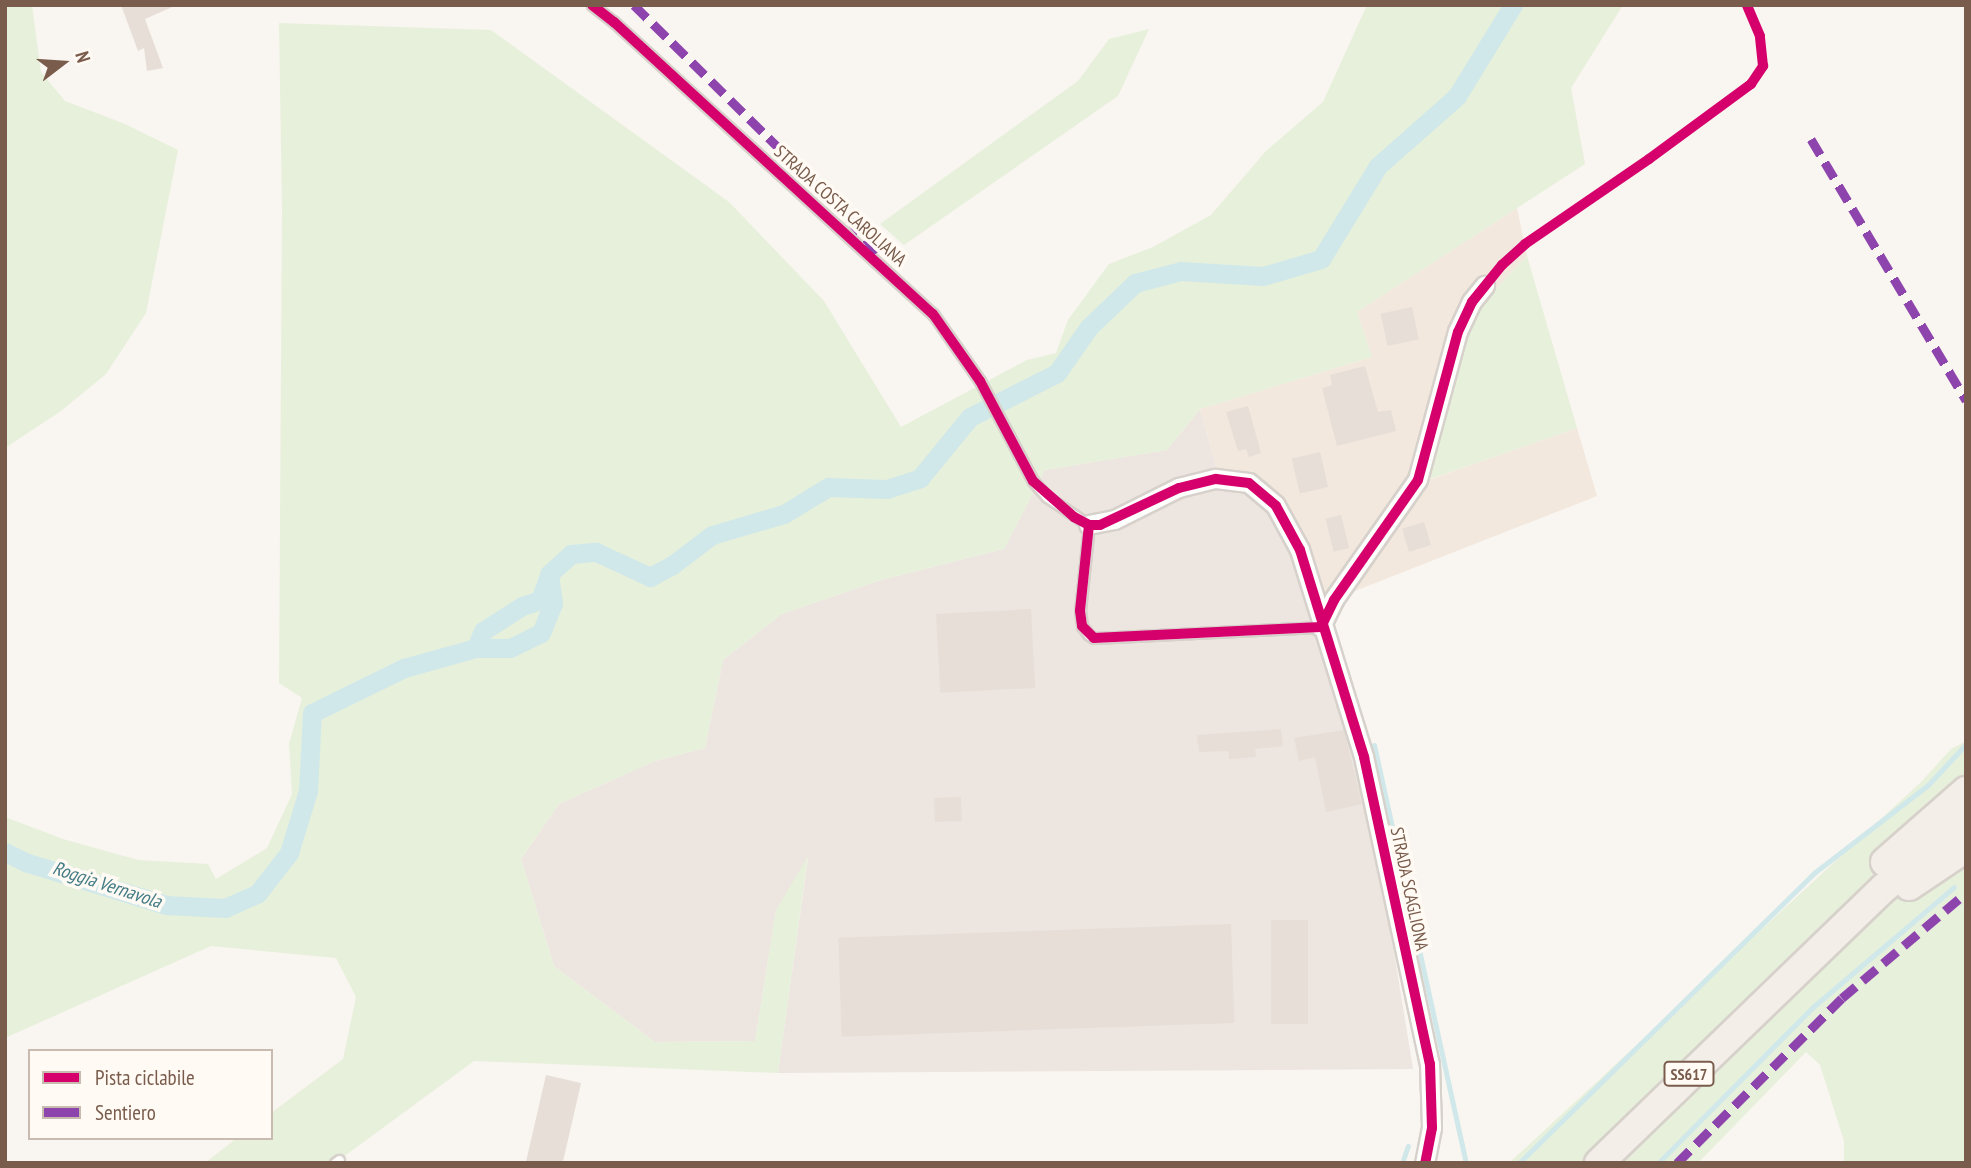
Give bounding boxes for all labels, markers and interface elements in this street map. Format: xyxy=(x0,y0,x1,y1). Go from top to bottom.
north arrow xyxy=(28,28,98,98)
text: N xyxy=(70,48,96,65)
street label: STRADA COSTA CAROLIANA xyxy=(769,141,911,271)
street label: STRADA SCAGLIONA xyxy=(1385,825,1433,953)
water label: Roggia Vernavola xyxy=(50,857,164,913)
legend xyxy=(28,1049,273,1140)
road number: SS617 xyxy=(1663,1062,1715,1086)
text: Pista ciclabile xyxy=(95,1064,195,1091)
text: Sentiero xyxy=(95,1099,156,1126)

